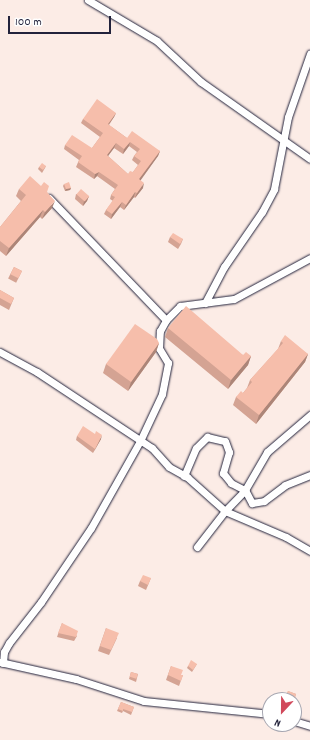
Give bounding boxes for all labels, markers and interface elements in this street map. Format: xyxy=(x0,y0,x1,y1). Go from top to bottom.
scale bar xyxy=(10,8,113,34)
text: 100 m xyxy=(15,14,42,31)
north arrow xyxy=(262,692,302,732)
text: N xyxy=(272,714,283,731)

